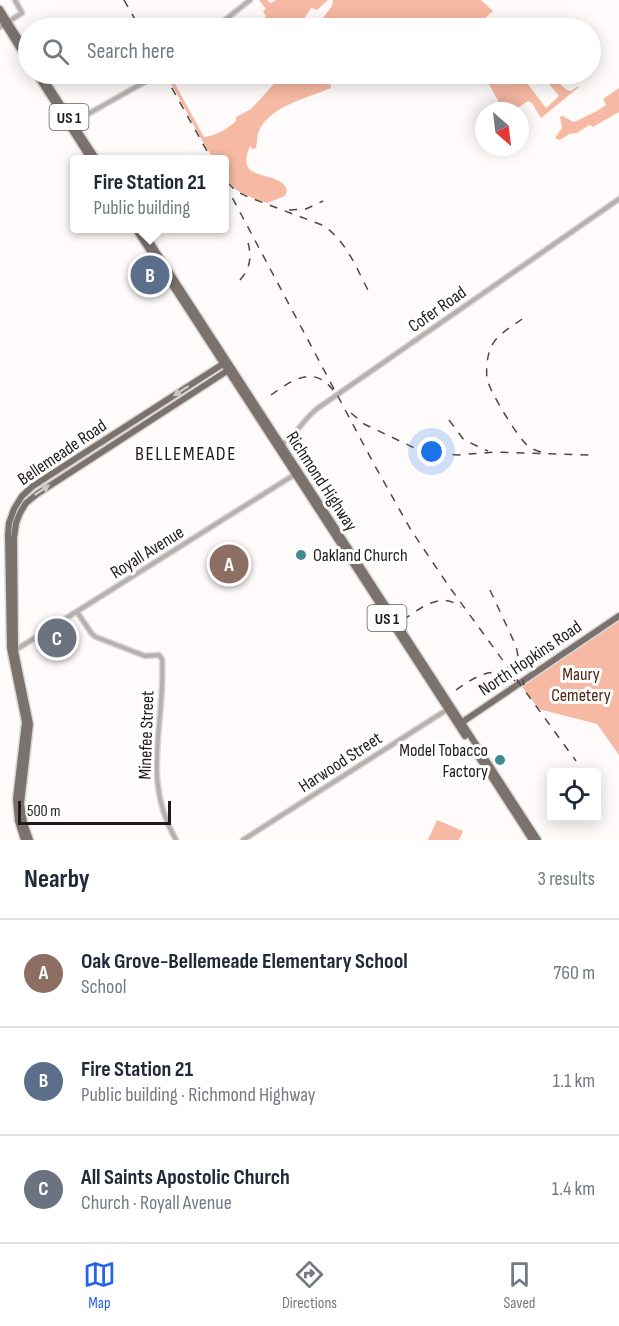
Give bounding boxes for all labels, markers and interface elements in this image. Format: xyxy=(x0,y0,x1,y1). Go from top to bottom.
search box xyxy=(18,18,601,84)
icon: search xyxy=(39,35,72,68)
text: Search here xyxy=(87,38,174,65)
north arrow xyxy=(475,102,529,156)
road number: US 1 xyxy=(50,104,88,130)
popup xyxy=(70,155,229,233)
text: Fire Station 21 xyxy=(93,169,206,196)
text: Public building xyxy=(93,196,190,220)
pin: B xyxy=(130,252,170,298)
street label: Cofer Road xyxy=(404,282,470,337)
one-way arrow xyxy=(174,385,190,397)
street label: Bellemeade Road xyxy=(14,415,111,490)
street label: Richmond Highway xyxy=(282,427,362,535)
your location xyxy=(417,437,446,466)
district label: BELLEMEADE xyxy=(135,442,237,466)
one-way arrow xyxy=(34,484,50,496)
street label: Royall Avenue xyxy=(107,522,188,583)
pin: A xyxy=(210,542,248,586)
place label: Oakland Church xyxy=(313,545,408,566)
marker: Oakland Church xyxy=(294,548,308,562)
road number: US 1 xyxy=(368,605,406,631)
pin: C xyxy=(38,616,76,660)
street label: North Hopkins Road xyxy=(475,616,586,701)
park label: Maury Cemetery xyxy=(551,664,611,706)
street label: Minefee Street xyxy=(134,690,159,780)
street label: Harwood Street xyxy=(295,728,386,797)
place label: Model Tobacco Factory xyxy=(399,740,488,782)
marker: Model Tobacco Factory xyxy=(493,753,507,767)
map controls xyxy=(547,768,601,822)
button: locate xyxy=(547,768,601,822)
scale bar xyxy=(18,798,171,826)
text: 500 m xyxy=(27,802,61,821)
text: Nearby xyxy=(24,864,90,895)
text: 3 results xyxy=(538,867,595,891)
text: Oak Grove-Bellemeade Elementary School xyxy=(81,948,408,975)
text: A xyxy=(39,961,48,985)
text: 760 m xyxy=(553,961,595,985)
text: School xyxy=(81,975,126,999)
text: Fire Station 21 xyxy=(81,1056,193,1083)
text: B xyxy=(39,1069,48,1093)
text: 1.1 km xyxy=(553,1069,595,1093)
text: Public building · Richmond Highway xyxy=(81,1083,316,1107)
text: All Saints Apostolic Church xyxy=(81,1164,290,1191)
text: C xyxy=(38,1177,49,1201)
text: 1.4 km xyxy=(552,1177,595,1201)
text: Church · Royall Avenue xyxy=(81,1191,232,1215)
tab: Map xyxy=(83,1258,116,1313)
tab: Directions xyxy=(282,1258,337,1313)
tab: Saved xyxy=(503,1258,536,1313)

